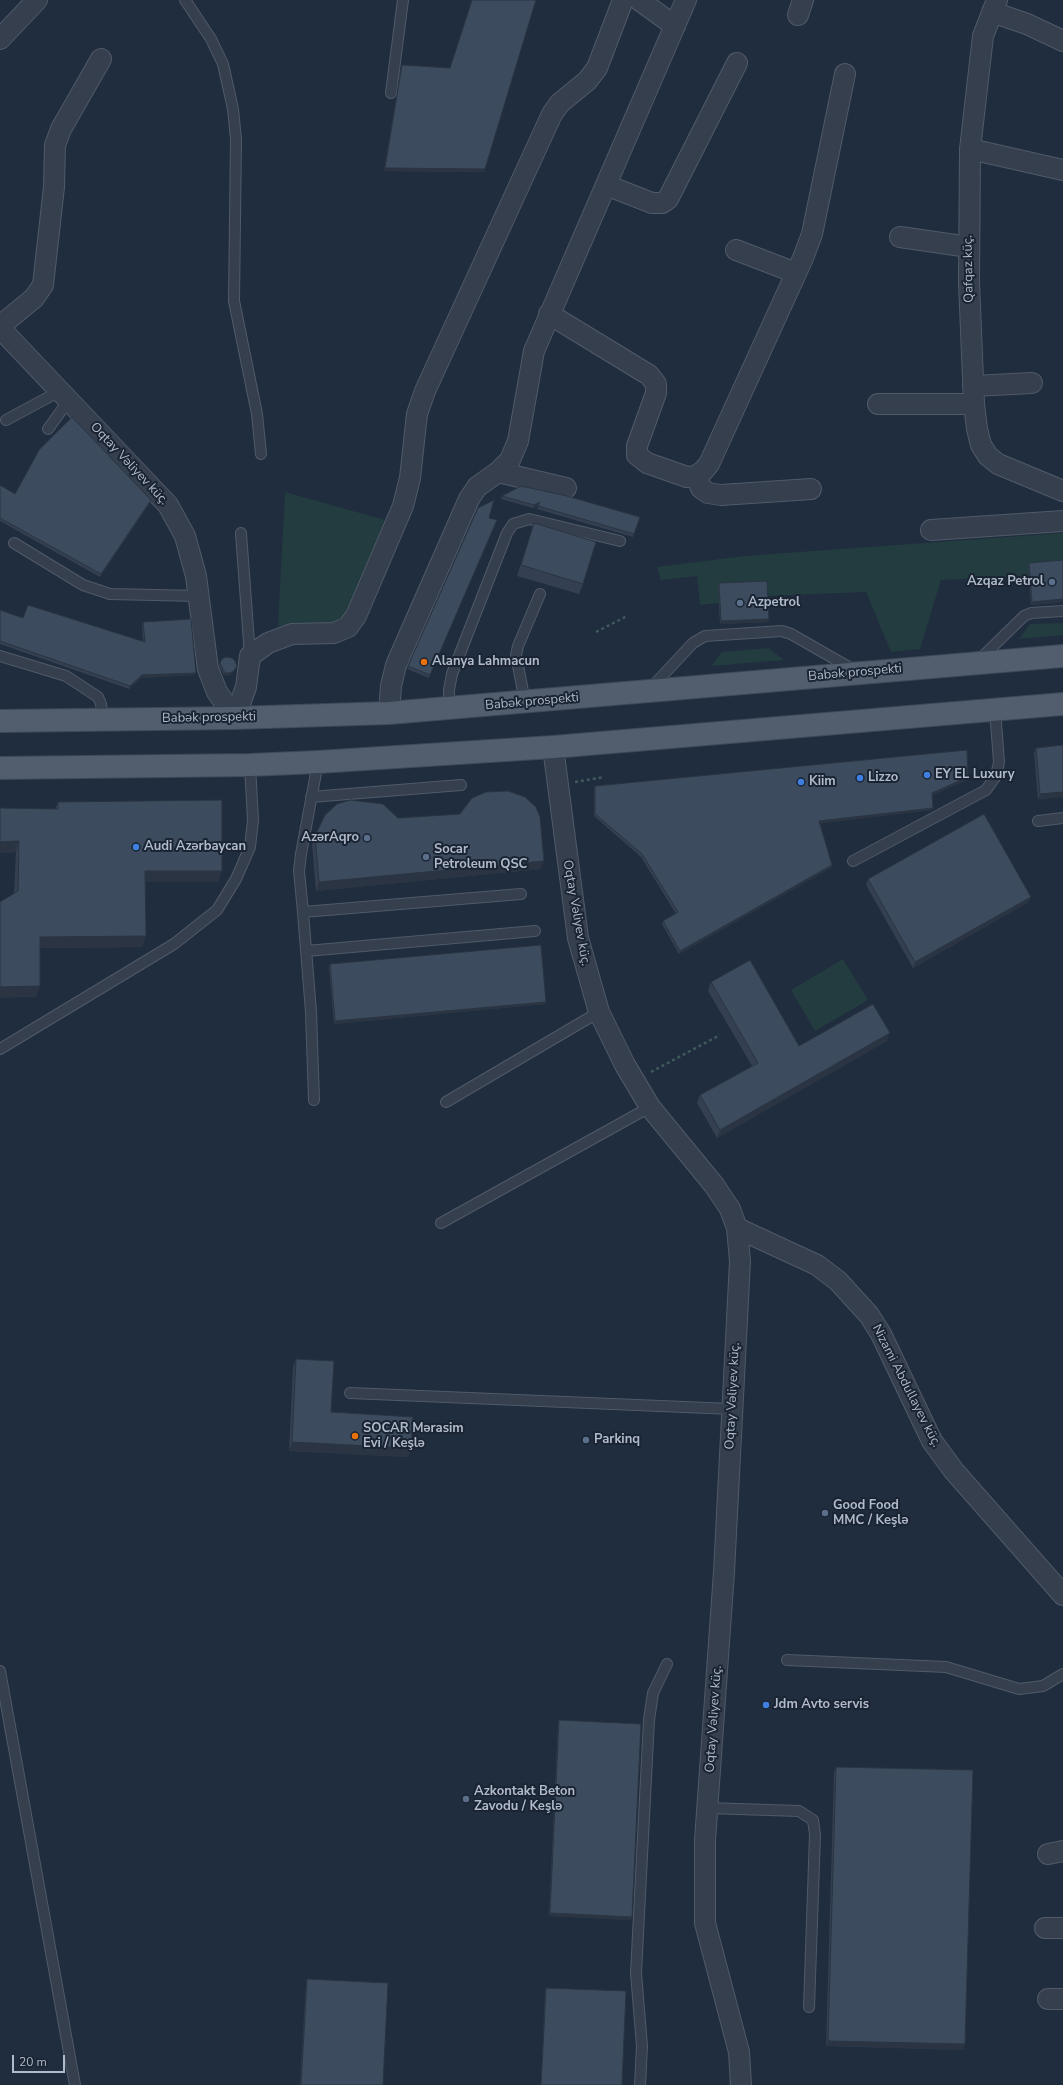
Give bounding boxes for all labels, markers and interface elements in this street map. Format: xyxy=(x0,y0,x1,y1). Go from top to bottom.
street label: Qafqaz küç. xyxy=(961,235,977,303)
street label: Oqtay Vəliyev küç. xyxy=(87,419,171,509)
place label: Azqaz Petrol xyxy=(967,574,1044,590)
marker: Azqaz Petrol xyxy=(1047,577,1057,587)
place label: Azpetrol xyxy=(748,595,800,611)
marker: Azpetrol xyxy=(735,598,745,608)
place label: Alanya Lahmacun xyxy=(432,654,540,670)
marker: Alanya Lahmacun xyxy=(419,657,429,667)
street label: Babək prospekti xyxy=(807,661,903,685)
street label: Babək prospekti xyxy=(484,690,580,714)
street label: Babək prospekti xyxy=(162,709,256,727)
place label: EY EL Luxury xyxy=(935,767,1014,783)
place label: Lizzo xyxy=(868,770,898,786)
marker: EY EL Luxury xyxy=(922,770,932,780)
marker: Lizzo xyxy=(855,773,865,783)
place label: Kiim xyxy=(809,774,836,790)
marker: Kiim xyxy=(796,777,806,787)
place label: AzərAqro xyxy=(301,830,359,846)
marker: AzərAqro xyxy=(362,833,372,843)
place label: Audi Azərbaycan xyxy=(144,839,246,855)
marker: Audi Azərbaycan xyxy=(131,842,141,852)
place label: Socar Petroleum QSC xyxy=(434,842,527,873)
marker: Socar Petroleum QSC xyxy=(421,852,431,862)
street label: Oqtay Vəliyev küç. xyxy=(559,859,593,967)
street label: Nizami Abdullayev küç. xyxy=(868,1322,944,1450)
street label: Oqtay Vəliyev küç. xyxy=(722,1342,744,1450)
place label: SOCAR Mərasim Evi / Keşlə xyxy=(363,1421,464,1452)
marker: SOCAR Mərasim Evi / Keşlə xyxy=(350,1431,360,1441)
place label: Parkinq xyxy=(594,1432,640,1448)
marker: Parkinq xyxy=(581,1435,591,1445)
place label: Good Food MMC / Keşlə xyxy=(833,1498,908,1529)
marker: Good Food MMC / Keşlə xyxy=(820,1508,830,1518)
street label: Oqtay Vəliyev küç. xyxy=(702,1665,726,1773)
place label: Jdm Avto servis xyxy=(774,1697,869,1713)
marker: Jdm Avto servis xyxy=(761,1700,771,1710)
place label: Azkontakt Beton Zavodu / Keşlə xyxy=(474,1784,575,1815)
marker: Azkontakt Beton Zavodu / Keşlə xyxy=(461,1794,471,1804)
scale bar xyxy=(14,2047,67,2073)
text: 20 m xyxy=(19,2054,47,2070)

